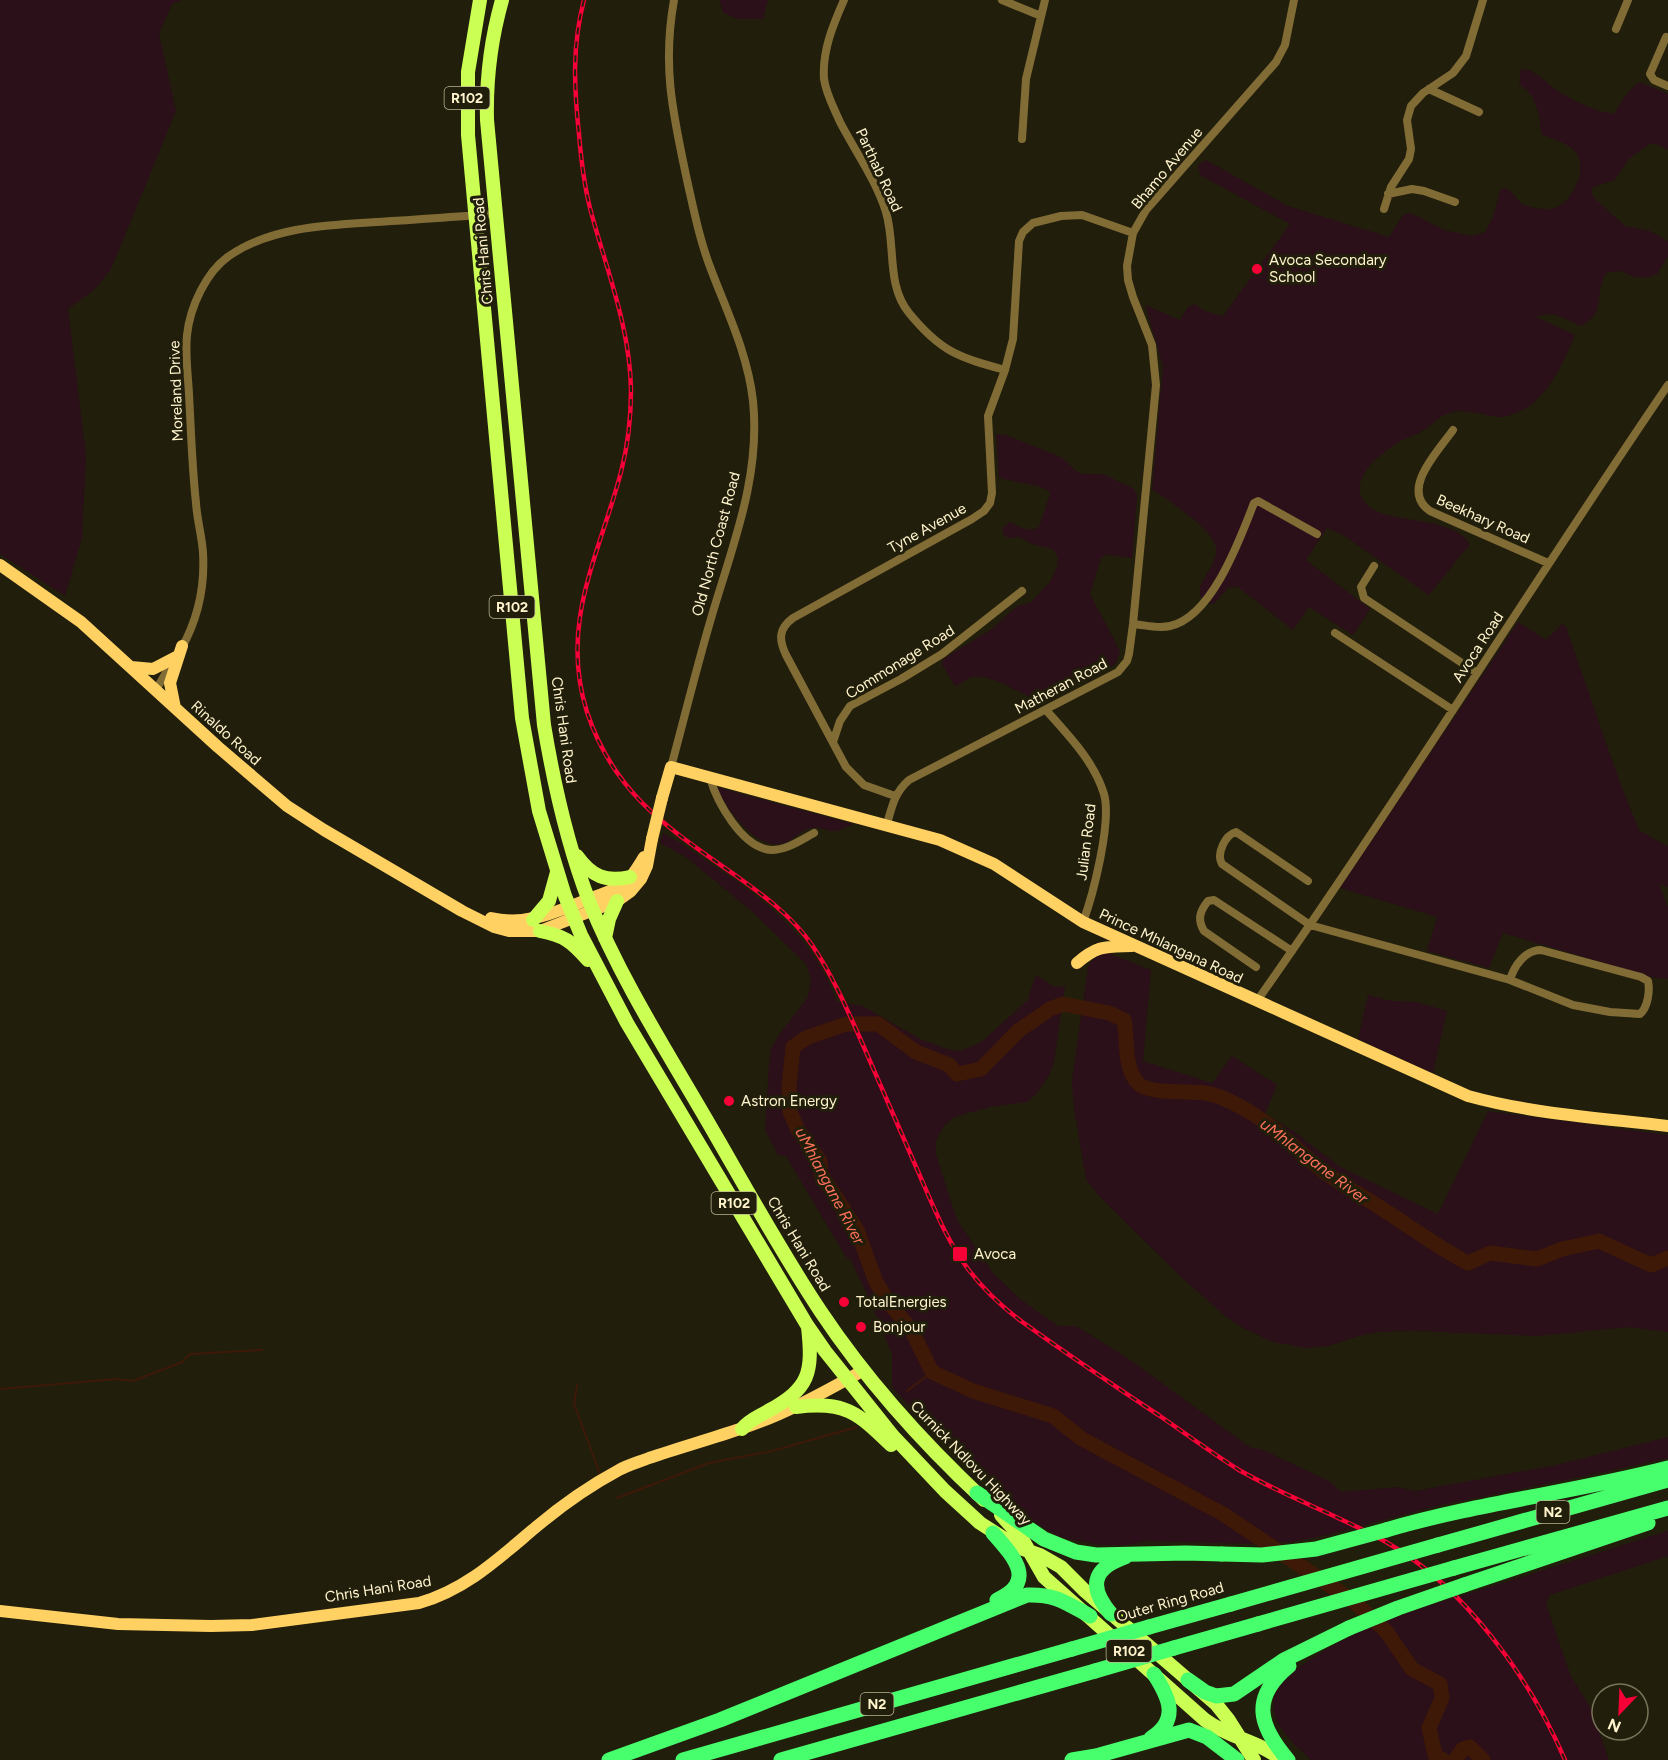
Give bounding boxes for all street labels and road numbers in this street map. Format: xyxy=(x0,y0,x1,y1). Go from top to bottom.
road number: R102 xyxy=(444,87,490,109)
street label: Bhamo Avenue xyxy=(1128,123,1206,213)
street label: Parthab Road xyxy=(852,125,906,215)
street label: Chris Hani Road xyxy=(469,197,497,305)
street label: Moreland Drive xyxy=(165,340,187,442)
street label: Old North Coast Road xyxy=(688,470,744,618)
street label: Beekhary Road xyxy=(1434,490,1532,548)
street label: Tyne Avenue xyxy=(885,499,969,557)
road number: R102 xyxy=(490,596,534,618)
street label: Avoca Road xyxy=(1449,608,1507,686)
street label: Commonage Road xyxy=(842,621,958,703)
street label: Matheran Road xyxy=(1012,654,1110,718)
street label: Chris Hani Road xyxy=(548,676,580,784)
street label: Rinaldo Road xyxy=(187,697,265,769)
street label: Julian Road xyxy=(1072,803,1100,881)
street label: Prince Mhlangana Road xyxy=(1096,905,1246,987)
road number: R102 xyxy=(712,1192,756,1214)
street label: Chris Hani Road xyxy=(764,1193,834,1295)
street label: Curnick Ndlovu Highway xyxy=(907,1397,1035,1529)
road number: N2 xyxy=(1536,1501,1570,1523)
street label: Chris Hani Road xyxy=(324,1572,432,1606)
street label: Outer Ring Road xyxy=(1114,1578,1226,1626)
road number: R102 xyxy=(1106,1640,1152,1662)
road number: N2 xyxy=(860,1693,894,1715)

